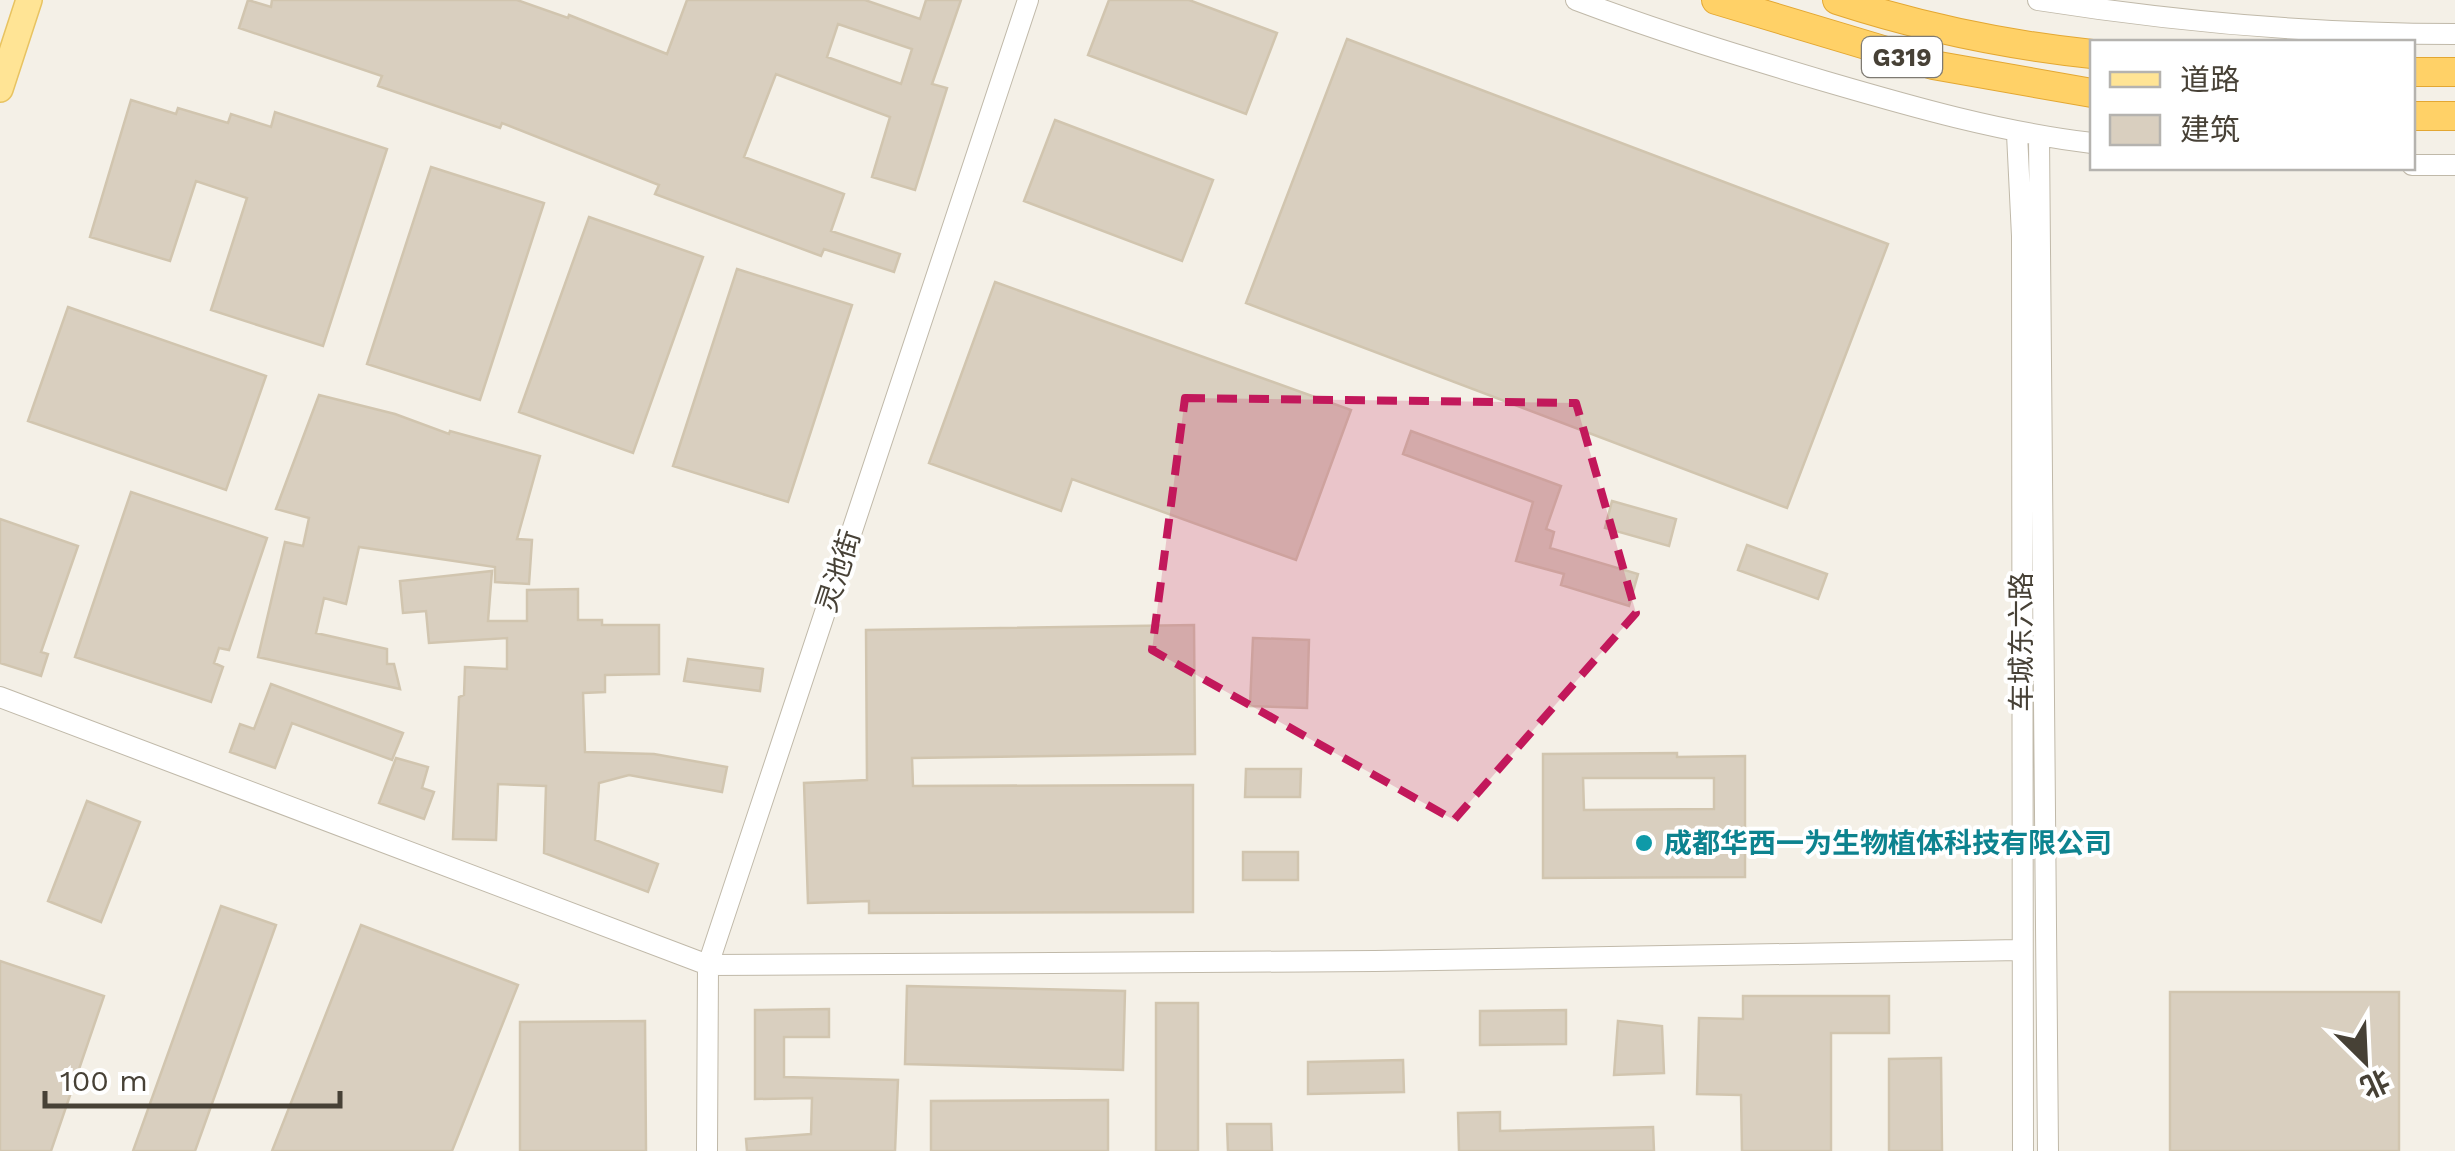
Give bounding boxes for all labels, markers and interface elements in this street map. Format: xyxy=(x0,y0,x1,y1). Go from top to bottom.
road number: G319 xyxy=(1862,37,1942,77)
legend xyxy=(2090,40,2415,170)
text: 道路 xyxy=(2180,62,2240,97)
text: 建筑 xyxy=(2180,112,2240,147)
street label: 灵池街 xyxy=(810,526,867,616)
street label: 车城东六路 xyxy=(2005,572,2038,712)
place label: 成都华西一为生物植体科技有限公司 xyxy=(1664,827,2112,860)
marker: 成都华西一为生物植体科技有限公司 xyxy=(1633,832,1655,854)
north arrow xyxy=(2315,1011,2415,1111)
scale bar xyxy=(45,1046,340,1108)
text: 100 m xyxy=(60,1063,148,1098)
text: 北 xyxy=(2355,1063,2394,1104)

